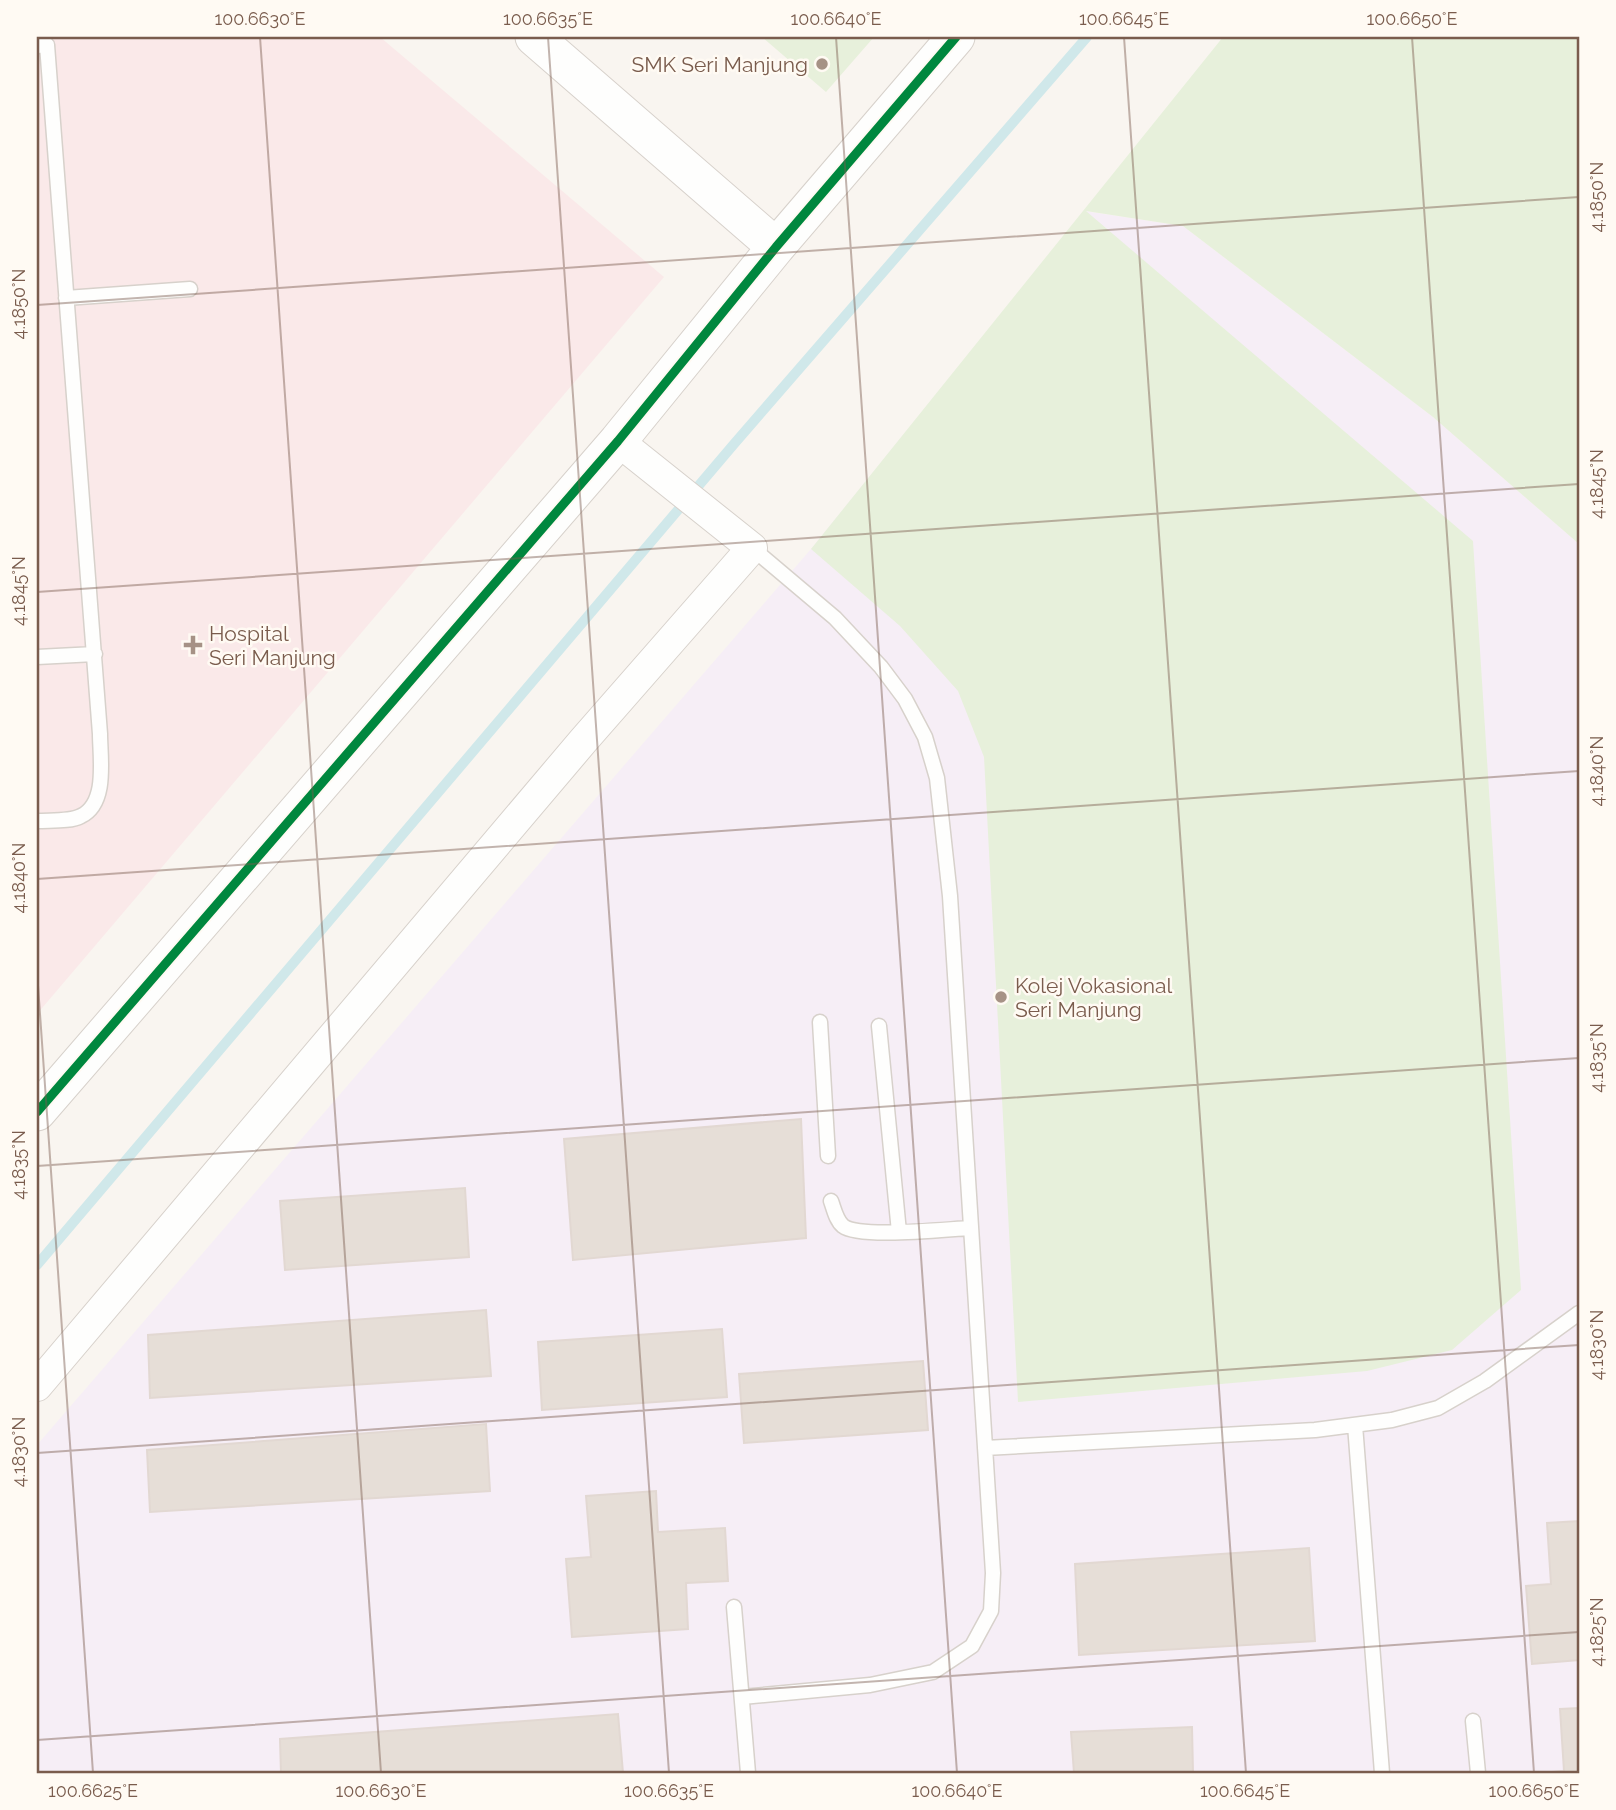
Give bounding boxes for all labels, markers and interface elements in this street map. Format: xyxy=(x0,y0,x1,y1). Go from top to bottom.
text: 100.6630°E xyxy=(215,8,305,29)
text: 100.6635°E xyxy=(503,8,593,29)
text: 100.6640°E xyxy=(790,8,882,29)
text: 100.6645°E xyxy=(1079,8,1169,29)
text: 100.6650°E xyxy=(1366,8,1458,29)
place label: SMK Seri Manjung xyxy=(631,52,808,77)
marker: SMK Seri Manjung xyxy=(814,56,830,72)
text: 4.1850°N xyxy=(1586,162,1607,232)
text: 4.1850°N xyxy=(8,269,29,339)
text: 4.1845°N xyxy=(1586,449,1607,519)
text: 4.1845°N xyxy=(8,556,29,626)
place label: Hospital Seri Manjung xyxy=(209,621,336,670)
marker: Hospital Seri Manjung xyxy=(183,635,203,655)
text: 4.1840°N xyxy=(1586,736,1607,806)
text: 4.1840°N xyxy=(8,843,29,913)
place label: Kolej Vokasional Seri Manjung xyxy=(1015,973,1173,1022)
marker: Kolej Vokasional Seri Manjung xyxy=(993,989,1009,1005)
text: 4.1835°N xyxy=(1586,1023,1607,1093)
text: 4.1835°N xyxy=(8,1130,29,1200)
text: 4.1830°N xyxy=(1586,1310,1607,1380)
text: 4.1830°N xyxy=(8,1417,29,1487)
text: 4.1825°N xyxy=(1586,1597,1607,1667)
text: 100.6625°E xyxy=(48,1780,138,1801)
text: 100.6630°E xyxy=(336,1780,426,1801)
text: 100.6635°E xyxy=(624,1780,714,1801)
text: 100.6640°E xyxy=(911,1780,1003,1801)
text: 100.6645°E xyxy=(1200,1780,1290,1801)
text: 100.6650°E xyxy=(1488,1780,1580,1801)

